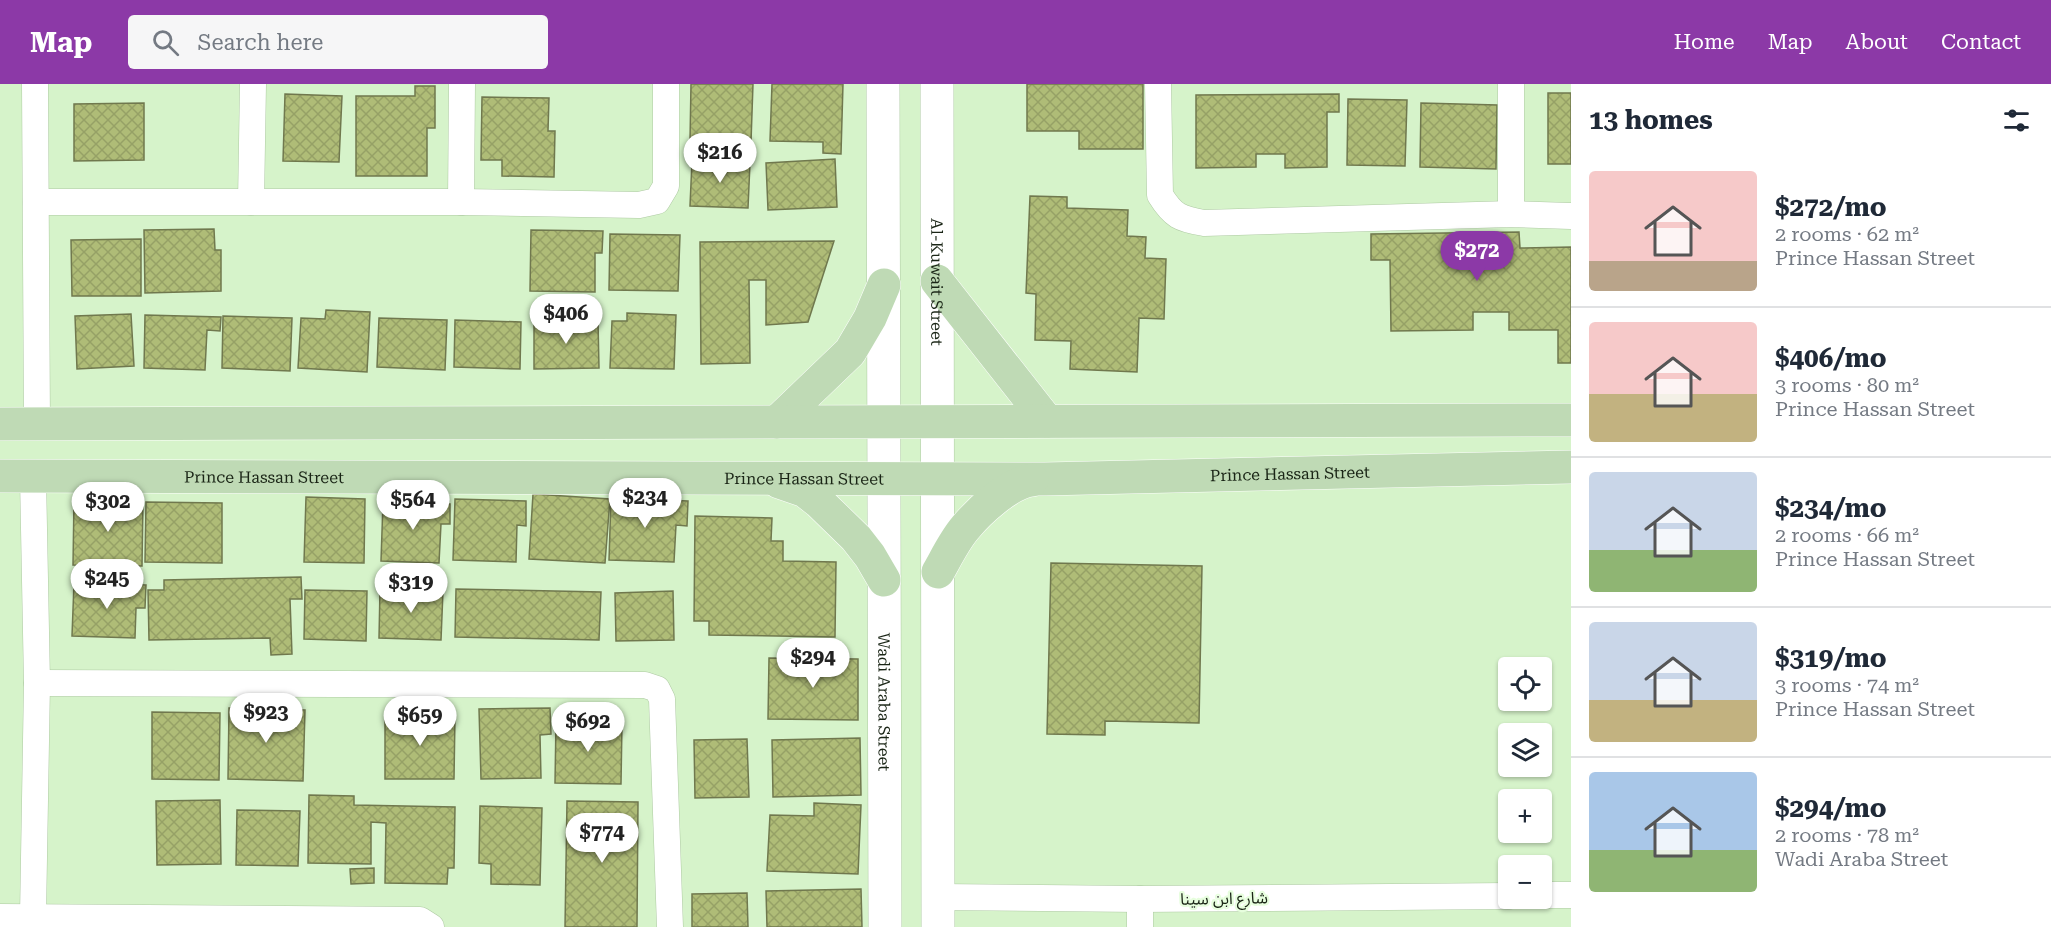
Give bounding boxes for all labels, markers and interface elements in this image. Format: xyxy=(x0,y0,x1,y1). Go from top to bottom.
search box xyxy=(128,15,548,69)
text: Map xyxy=(30,26,92,59)
icon: search xyxy=(149,26,182,59)
text: Search here xyxy=(197,30,323,55)
text: Home xyxy=(1674,30,1735,54)
text: Map xyxy=(1768,30,1813,54)
text: About xyxy=(1846,30,1908,54)
text: Contact xyxy=(1941,30,2021,54)
icon: filters xyxy=(2000,104,2033,137)
text: 13 homes xyxy=(1589,105,1713,135)
pin: $216 xyxy=(684,133,756,184)
text: $216 xyxy=(698,140,742,164)
text: $272/mo xyxy=(1775,192,1887,222)
icon: home xyxy=(1637,195,1709,267)
street label: Al-Kuwait Street xyxy=(927,218,946,346)
text: 2 rooms · 62 m² xyxy=(1775,222,1919,246)
pin: $272 xyxy=(1441,231,1513,282)
text: $272 xyxy=(1455,238,1499,262)
text: Prince Hassan Street xyxy=(1775,246,1975,270)
pin: $406 xyxy=(530,294,602,345)
text: $406 xyxy=(544,301,588,325)
text: $406/mo xyxy=(1775,343,1887,373)
icon: home xyxy=(1637,346,1709,418)
text: 3 rooms · 80 m² xyxy=(1775,373,1919,397)
text: Prince Hassan Street xyxy=(1775,397,1975,421)
street label: Prince Hassan Street xyxy=(1210,463,1370,485)
street label: Prince Hassan Street xyxy=(184,468,344,487)
street label: Prince Hassan Street xyxy=(724,469,884,489)
pin: $234 xyxy=(609,478,681,529)
pin: $564 xyxy=(377,480,449,531)
pin: $302 xyxy=(72,482,144,533)
text: $234 xyxy=(623,485,667,509)
text: $564 xyxy=(391,487,435,511)
text: $302 xyxy=(86,489,130,513)
text: $234/mo xyxy=(1775,493,1887,523)
icon: home xyxy=(1637,496,1709,568)
text: 2 rooms · 66 m² xyxy=(1775,523,1919,547)
text: Prince Hassan Street xyxy=(1775,547,1975,571)
pin: $245 xyxy=(71,559,143,610)
pin: $319 xyxy=(375,563,447,614)
text: $245 xyxy=(85,566,129,590)
text: $319 xyxy=(389,570,433,594)
street label: Wadi Araba Street xyxy=(874,633,894,771)
pin: $294 xyxy=(777,638,849,689)
text: $319/mo xyxy=(1775,643,1887,673)
text: $294 xyxy=(791,645,835,669)
icon: home xyxy=(1637,646,1709,718)
map controls xyxy=(1498,657,1552,909)
button: locate xyxy=(1498,657,1552,711)
text: 3 rooms · 74 m² xyxy=(1775,673,1919,697)
pin: $923 xyxy=(230,693,302,744)
pin: $659 xyxy=(384,696,456,747)
text: Prince Hassan Street xyxy=(1775,697,1975,721)
text: $923 xyxy=(244,700,288,724)
pin: $692 xyxy=(552,702,624,753)
text: $659 xyxy=(398,703,442,727)
text: $692 xyxy=(566,709,610,733)
button: layers xyxy=(1498,723,1552,777)
button: + xyxy=(1498,789,1552,843)
text: $294/mo xyxy=(1775,793,1887,823)
icon: home xyxy=(1637,796,1709,868)
pin: $774 xyxy=(566,813,638,864)
text: $774 xyxy=(580,820,624,844)
text: 2 rooms · 78 m² xyxy=(1775,823,1919,847)
text: Wadi Araba Street xyxy=(1775,847,1948,871)
button: − xyxy=(1498,855,1552,909)
street label: شارع ابن سينا xyxy=(1180,888,1268,912)

